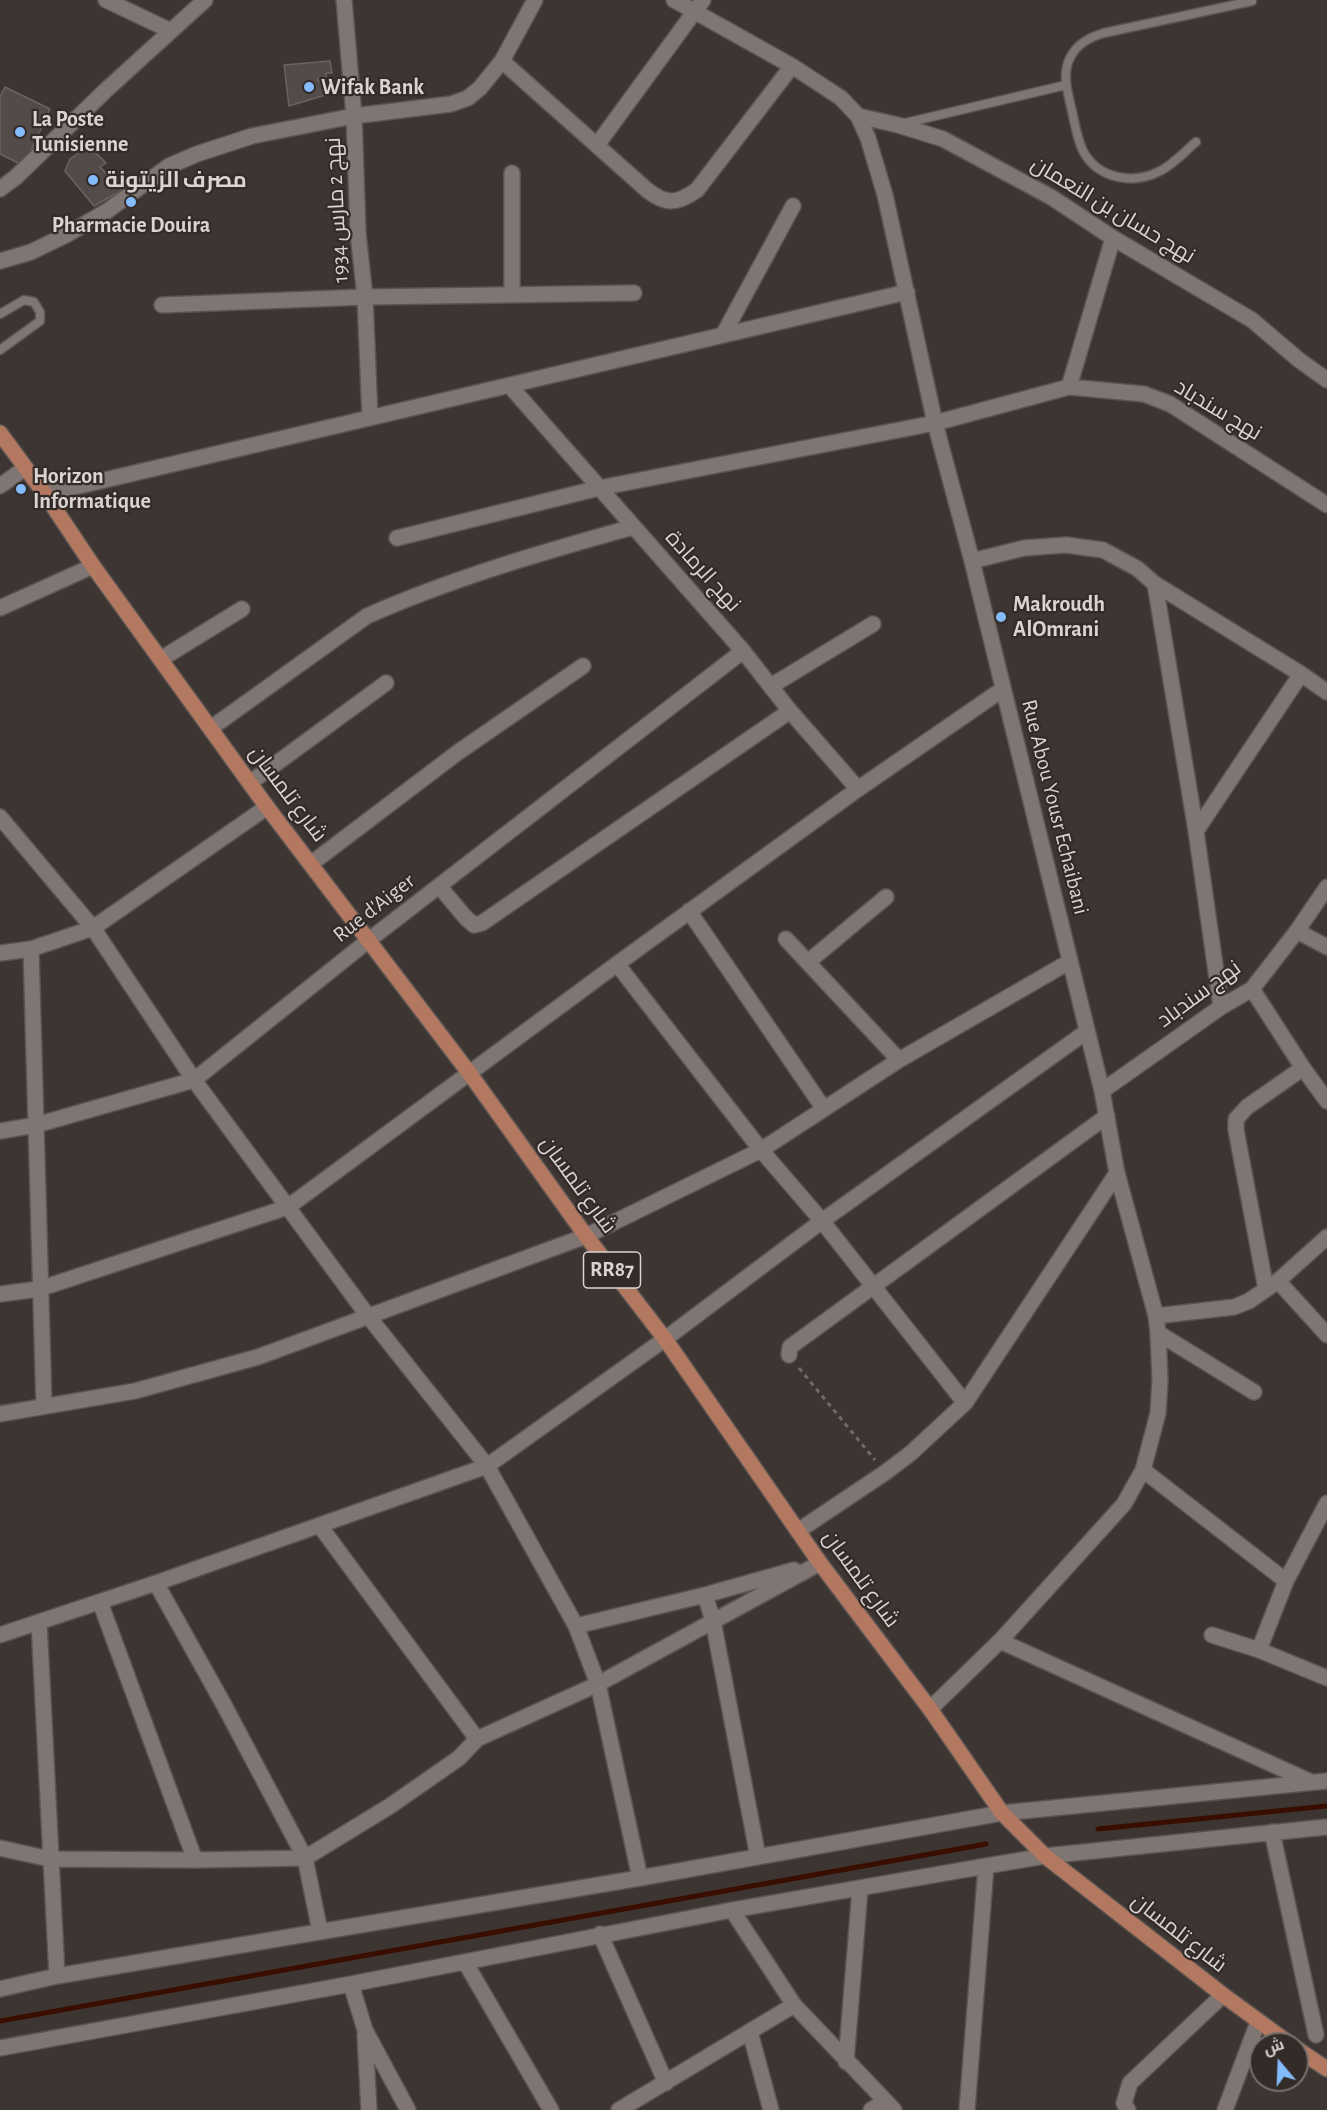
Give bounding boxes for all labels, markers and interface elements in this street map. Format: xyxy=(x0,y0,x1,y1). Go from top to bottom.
place label: Wifak Bank xyxy=(321,74,424,100)
marker: Wifak Bank xyxy=(302,80,316,94)
place label: La Poste Tunisienne xyxy=(32,106,128,158)
marker: La Poste Tunisienne xyxy=(13,125,27,139)
street label: نهج 2 مارس 1934 xyxy=(320,137,354,283)
street label: نهج حسان بن النعمان xyxy=(1026,151,1200,269)
place label: مصرف الزيتونة xyxy=(105,167,247,193)
marker: مصرف الزيتونة xyxy=(86,173,100,187)
marker: Pharmacie Douira xyxy=(124,195,138,209)
place label: Pharmacie Douira xyxy=(52,212,210,238)
street label: نهج سندباد xyxy=(1170,374,1266,446)
place label: Horizon Informatique xyxy=(33,463,151,514)
marker: Horizon Informatique xyxy=(14,482,28,496)
street label: نهج الرمادة xyxy=(660,525,746,617)
place label: Makroudh AlOmrani xyxy=(1013,591,1105,642)
marker: Makroudh AlOmrani xyxy=(994,610,1008,624)
street label: Rue Abou Yousr Echaibani xyxy=(1015,697,1095,917)
street label: شارع تلمسان xyxy=(243,741,333,847)
street label: Rue d'Aiger xyxy=(328,868,420,948)
street label: نهج سندباد xyxy=(1152,955,1246,1033)
street label: شارع تلمسان xyxy=(534,1131,622,1239)
road number: RR87 xyxy=(584,1252,640,1288)
street label: شارع تلمسان xyxy=(817,1525,905,1633)
street label: شارع تلمسان xyxy=(1126,1888,1232,1978)
north arrow xyxy=(1249,2032,1309,2092)
text: ش xyxy=(1261,2036,1286,2058)

